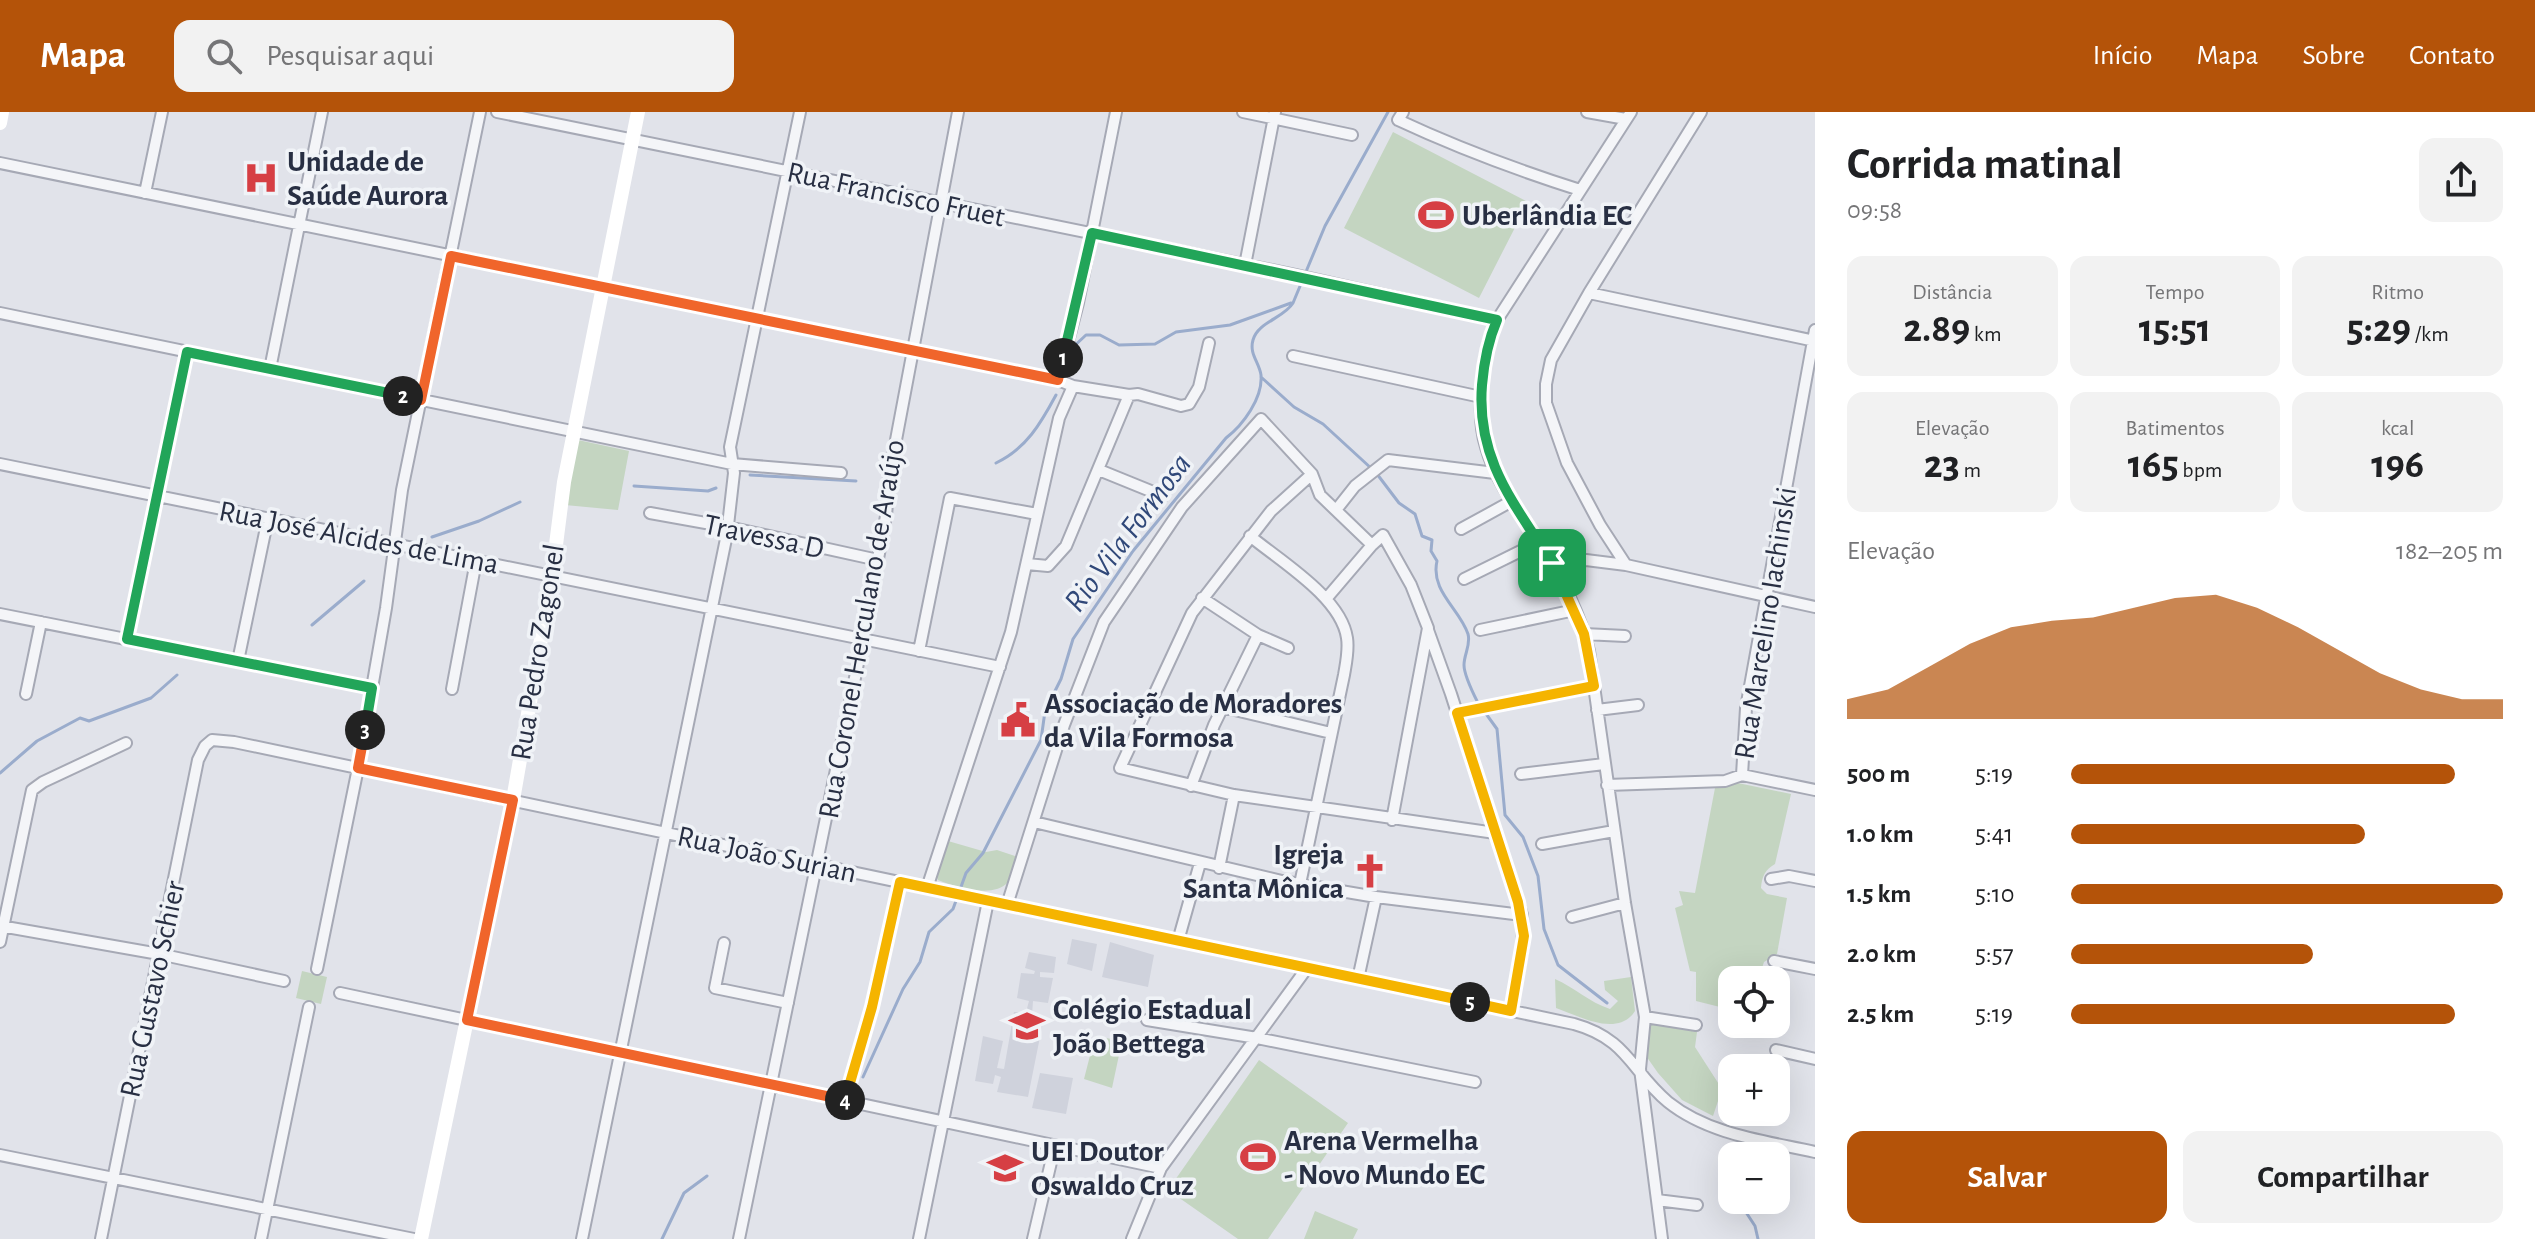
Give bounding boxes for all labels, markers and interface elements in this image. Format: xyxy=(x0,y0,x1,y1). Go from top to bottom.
search box xyxy=(174,20,734,92)
icon: search xyxy=(202,34,246,78)
text: Mapa xyxy=(40,37,126,75)
text: Pesquisar aqui xyxy=(266,41,434,71)
text: Início xyxy=(2093,42,2153,70)
text: Mapa xyxy=(2197,42,2258,70)
text: Sobre xyxy=(2302,42,2365,70)
text: Contato xyxy=(2409,42,2495,70)
button: share xyxy=(2419,138,2503,222)
text: Corrida matinal xyxy=(1847,143,2123,187)
place label: Unidade de Saúde Aurora xyxy=(287,147,449,211)
street label: Rua Francisco Fruet xyxy=(784,157,1008,233)
hospital icon: Unidade de Saúde Aurora xyxy=(242,159,280,197)
sports icon: Uberlândia EC xyxy=(1417,196,1455,234)
text: 09:58 xyxy=(1847,197,1902,223)
place label: Uberlândia EC xyxy=(1462,201,1633,231)
text: Distância xyxy=(1912,281,1992,303)
text: Tempo xyxy=(2145,281,2205,303)
text: Ritmo xyxy=(2371,281,2424,303)
text: 2.89 xyxy=(1903,309,1970,349)
text: 15:51 xyxy=(2139,309,2211,349)
text: 5:29 xyxy=(2347,309,2411,349)
text: km xyxy=(1970,323,2001,345)
text: /km xyxy=(2411,323,2449,345)
pin: 1 xyxy=(1043,338,1083,378)
text: 1 xyxy=(1059,347,1067,369)
pin: 2 xyxy=(383,376,423,416)
text: 2 xyxy=(398,385,408,407)
text: Elevação xyxy=(1915,417,1990,439)
text: Batimentos xyxy=(2125,417,2225,439)
text: kcal xyxy=(2381,417,2414,439)
street label: Rua Coronel Herculano de Araújo xyxy=(814,437,910,821)
text: 23 xyxy=(1924,445,1960,485)
text: 165 xyxy=(2128,445,2179,485)
text: 196 xyxy=(2371,445,2424,485)
water label: Rio Vila Formosa xyxy=(1058,448,1197,617)
text: m xyxy=(1960,459,1981,481)
text: bpm xyxy=(2179,459,2222,481)
street label: Rua Marcelino Iachinski xyxy=(1730,485,1802,761)
street label: Rua José Alcides de Lima xyxy=(216,496,501,580)
street label: Travessa D xyxy=(701,510,827,564)
pin xyxy=(1518,529,1586,597)
text: Elevação xyxy=(1847,538,1935,564)
text: 182–205 m xyxy=(2396,538,2503,564)
icon: arrive xyxy=(1530,541,1574,585)
street label: Rua Pedro Zagonel xyxy=(506,542,570,762)
place label: Associação de Moradores da Vila Formosa xyxy=(1044,689,1342,753)
public building icon: Associação de Moradores da Vila Formosa xyxy=(999,701,1037,739)
pin: 3 xyxy=(345,710,385,750)
text: 3 xyxy=(360,719,370,741)
text: 500 m xyxy=(1847,761,1910,787)
text: 5:19 xyxy=(1975,761,2013,787)
street label: Rua João Surian xyxy=(675,821,859,889)
text: 1.0 km xyxy=(1847,821,1914,847)
text: 5:41 xyxy=(1975,821,2013,847)
place label: Igreja Santa Mônica xyxy=(1183,840,1344,904)
church icon: Igreja Santa Mônica xyxy=(1351,852,1389,890)
street label: Rua Gustavo Schier xyxy=(115,878,191,1100)
text: 1.5 km xyxy=(1847,881,1911,907)
text: 5:10 xyxy=(1975,881,2015,907)
text: 2.0 km xyxy=(1847,941,1917,967)
text: 5:57 xyxy=(1975,941,2014,967)
map controls xyxy=(1718,966,1790,1214)
button: locate xyxy=(1718,966,1790,1038)
pin: 5 xyxy=(1450,982,1490,1022)
text: 5 xyxy=(1465,991,1475,1013)
place label: Colégio Estadual João Bettega xyxy=(1053,995,1252,1059)
text: 2.5 km xyxy=(1847,1001,1914,1027)
text: 5:19 xyxy=(1975,1001,2013,1027)
school or university icon: Colégio Estadual João Bettega xyxy=(1008,1007,1046,1045)
button: + xyxy=(1718,1054,1790,1126)
pin: 4 xyxy=(825,1080,865,1120)
text: 4 xyxy=(839,1089,851,1111)
place label: Arena Vermelha - Novo Mundo EC xyxy=(1284,1126,1485,1190)
button: Salvar xyxy=(1847,1131,2167,1223)
button: Compartilhar xyxy=(2183,1131,2503,1223)
place label: UEI Doutor Oswaldo Cruz xyxy=(1031,1137,1194,1201)
sports icon: Arena Vermelha - Novo Mundo EC xyxy=(1239,1138,1277,1176)
button: − xyxy=(1718,1142,1790,1214)
school or university icon: UEI Doutor Oswaldo Cruz xyxy=(986,1149,1024,1187)

